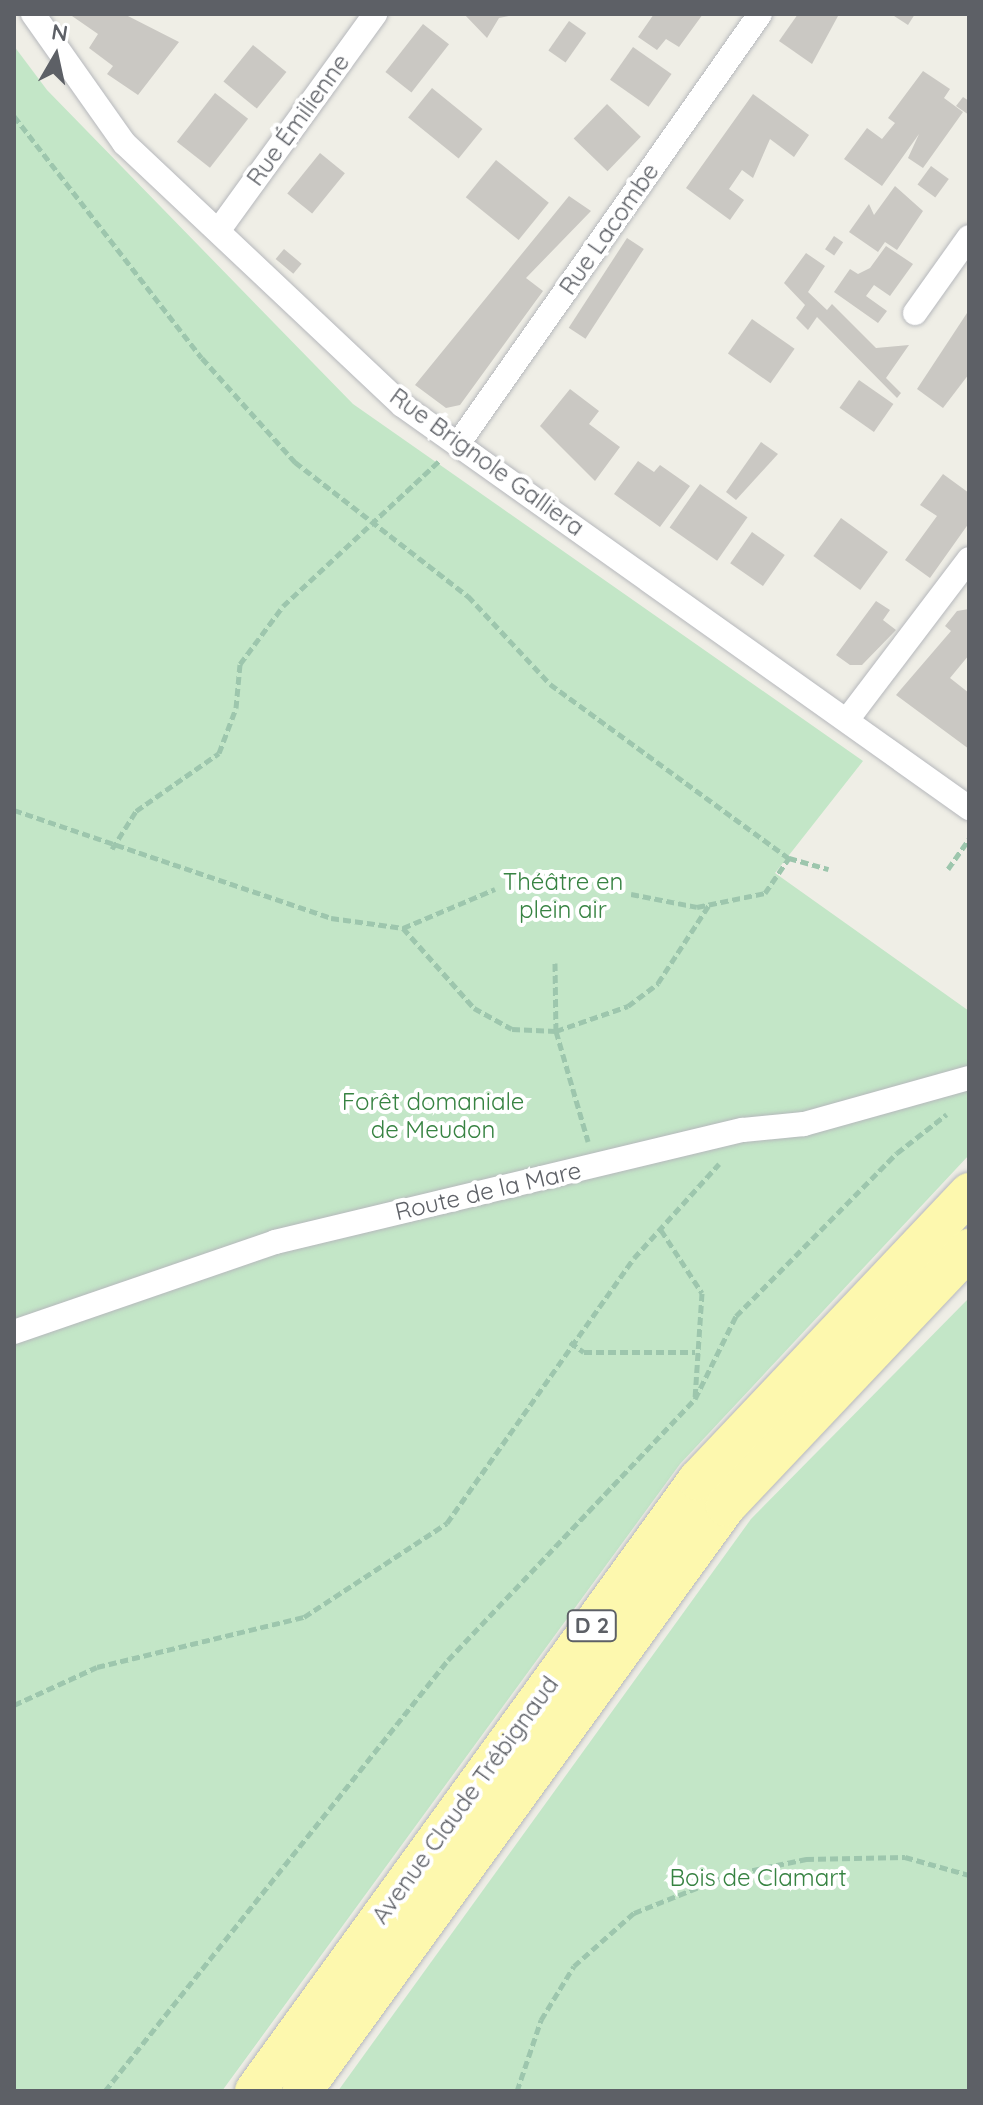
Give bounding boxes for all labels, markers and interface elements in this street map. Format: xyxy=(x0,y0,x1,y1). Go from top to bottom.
north arrow xyxy=(16,16,96,96)
text: N xyxy=(50,17,70,47)
street label: Rue Émilienne xyxy=(241,49,355,191)
street label: Rue Lacombe xyxy=(553,158,665,300)
street label: Rue Brignole Galliera xyxy=(384,382,590,542)
park label: Théâtre en plein air xyxy=(503,868,623,924)
park label: Forêt domaniale de Meudon xyxy=(342,1088,524,1144)
street label: Route de la Mare xyxy=(392,1156,584,1226)
road number: D 2 xyxy=(566,1608,618,1644)
street label: Avenue Claude Trébignaud xyxy=(366,1671,564,1929)
park label: Bois de Clamart xyxy=(669,1864,847,1892)

